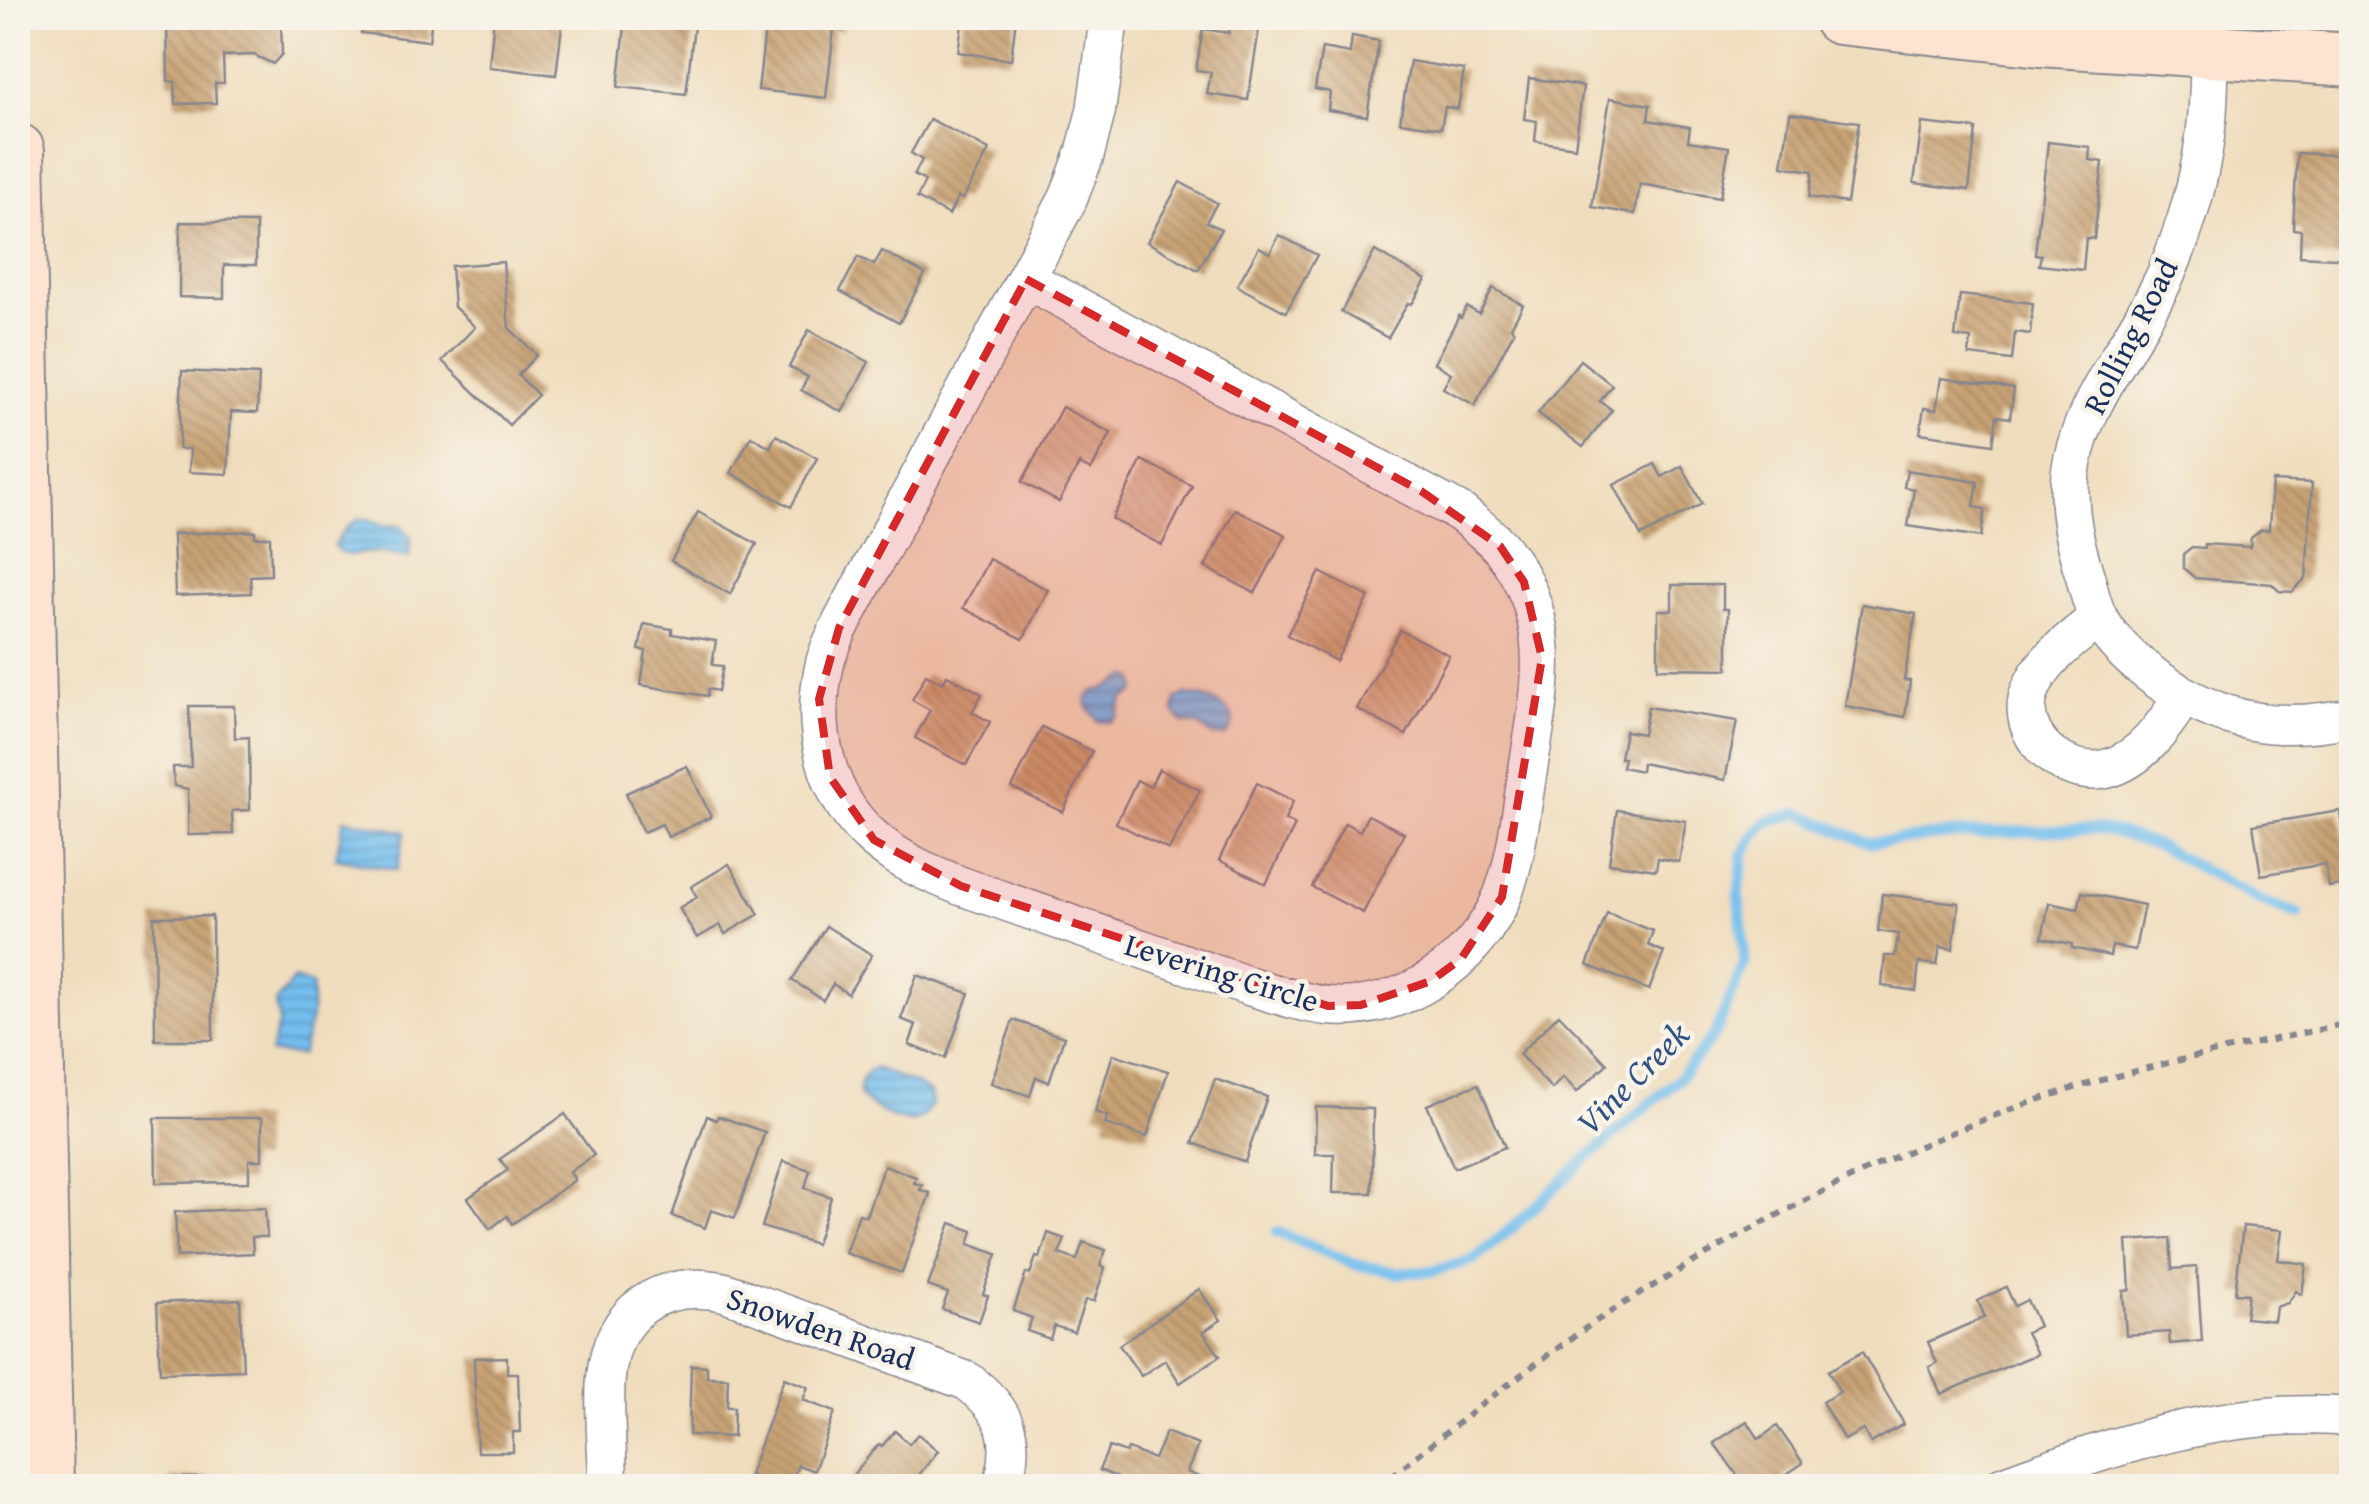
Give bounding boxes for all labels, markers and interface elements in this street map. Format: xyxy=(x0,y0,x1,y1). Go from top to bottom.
street label: Rolling Road xyxy=(2071,250,2189,422)
street label: Levering Circle xyxy=(1119,920,1325,1024)
water label: Vine Creek xyxy=(1564,1009,1701,1146)
street label: Snowden Road xyxy=(721,1274,921,1382)

